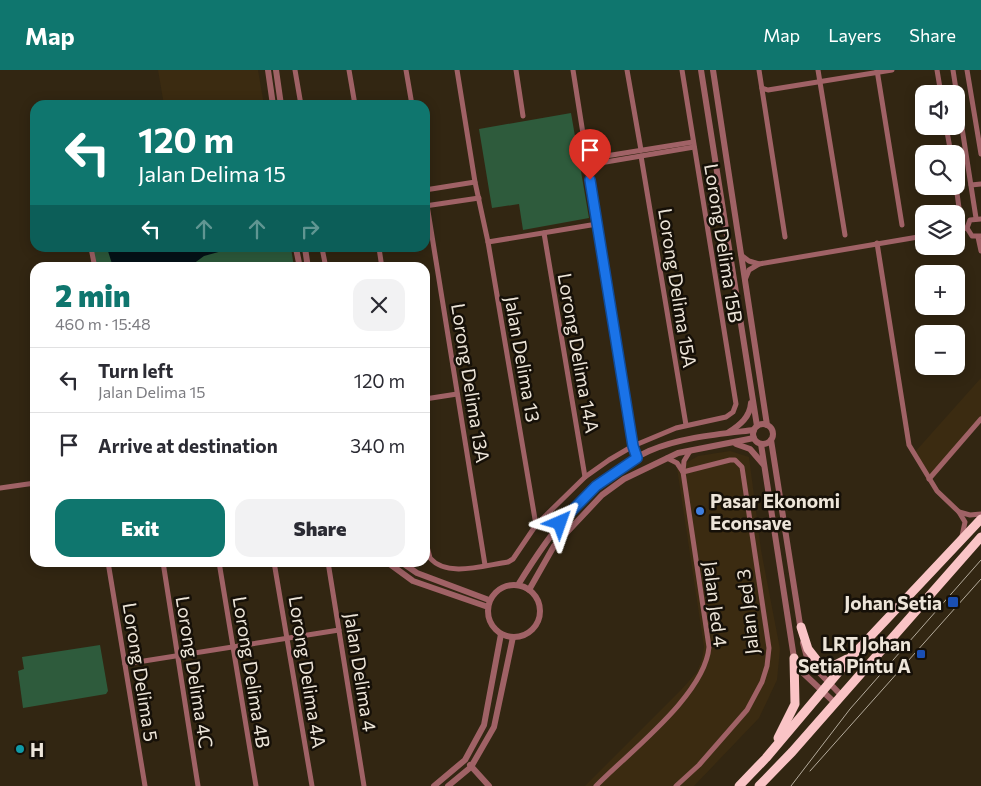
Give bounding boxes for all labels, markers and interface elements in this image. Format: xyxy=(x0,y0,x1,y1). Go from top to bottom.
text: Map xyxy=(25,21,75,50)
text: Map xyxy=(763,24,800,46)
text: Layers xyxy=(828,24,881,46)
text: Share xyxy=(909,24,956,46)
map controls xyxy=(915,85,965,375)
button: sound xyxy=(915,85,965,135)
text: 120 m xyxy=(138,117,234,160)
icon: left xyxy=(55,120,120,185)
pin xyxy=(569,129,611,180)
icon: arrive xyxy=(576,136,604,164)
button: search xyxy=(915,145,965,195)
text: Jalan Delima 15 xyxy=(138,160,286,187)
street label: Lorong Delima 15B xyxy=(700,162,748,324)
button: layers xyxy=(915,205,965,255)
street label: Lorong Delima 15A xyxy=(654,207,702,369)
icon: left xyxy=(137,215,165,243)
icon: ahead xyxy=(190,215,218,243)
icon: ahead xyxy=(243,215,271,243)
icon: right xyxy=(296,215,324,243)
button: + xyxy=(915,265,965,315)
street label: Lorong Delima 14A xyxy=(554,271,604,435)
text: 2 min xyxy=(55,276,130,313)
button: close xyxy=(353,279,405,331)
street label: Jalan Delima 13 xyxy=(501,294,545,424)
street label: Lorong Delima 13A xyxy=(447,302,495,464)
text: 460 m · 15:48 xyxy=(55,314,151,333)
button: − xyxy=(915,325,965,375)
text: Turn left xyxy=(98,359,173,382)
icon: left xyxy=(55,366,83,394)
text: 120 m xyxy=(354,369,405,392)
text: Jalan Delima 15 xyxy=(98,382,206,401)
icon: arrive xyxy=(55,431,83,459)
text: Arrive at destination xyxy=(98,434,278,457)
text: 340 m xyxy=(350,434,405,457)
place label: Pasar Ekonomi Econsave xyxy=(710,489,840,534)
position arrow xyxy=(533,496,585,548)
button: Exit xyxy=(55,499,225,557)
button: Share xyxy=(235,499,405,557)
marker: Pasar Ekonomi Econsave xyxy=(694,505,706,517)
street label: Jalan Jed 4 xyxy=(699,560,733,648)
street label: Jalan Jed 3 xyxy=(731,568,763,656)
place label: Johan Setia xyxy=(844,591,942,614)
street label: Lorong Delima 4C xyxy=(172,594,218,750)
street label: Lorong Delima 4A xyxy=(285,594,331,750)
street label: Lorong Delima 4B xyxy=(229,595,275,749)
marker: Johan Setia xyxy=(946,595,960,609)
street label: Lorong Delima 5 xyxy=(119,601,163,743)
street label: Jalan Delima 4 xyxy=(340,611,382,733)
place label: LRT Johan Setia Pintu A xyxy=(798,632,911,677)
marker: LRT Johan Setia Pintu A xyxy=(915,648,927,660)
place label: H xyxy=(30,738,44,761)
marker: H xyxy=(14,743,26,755)

